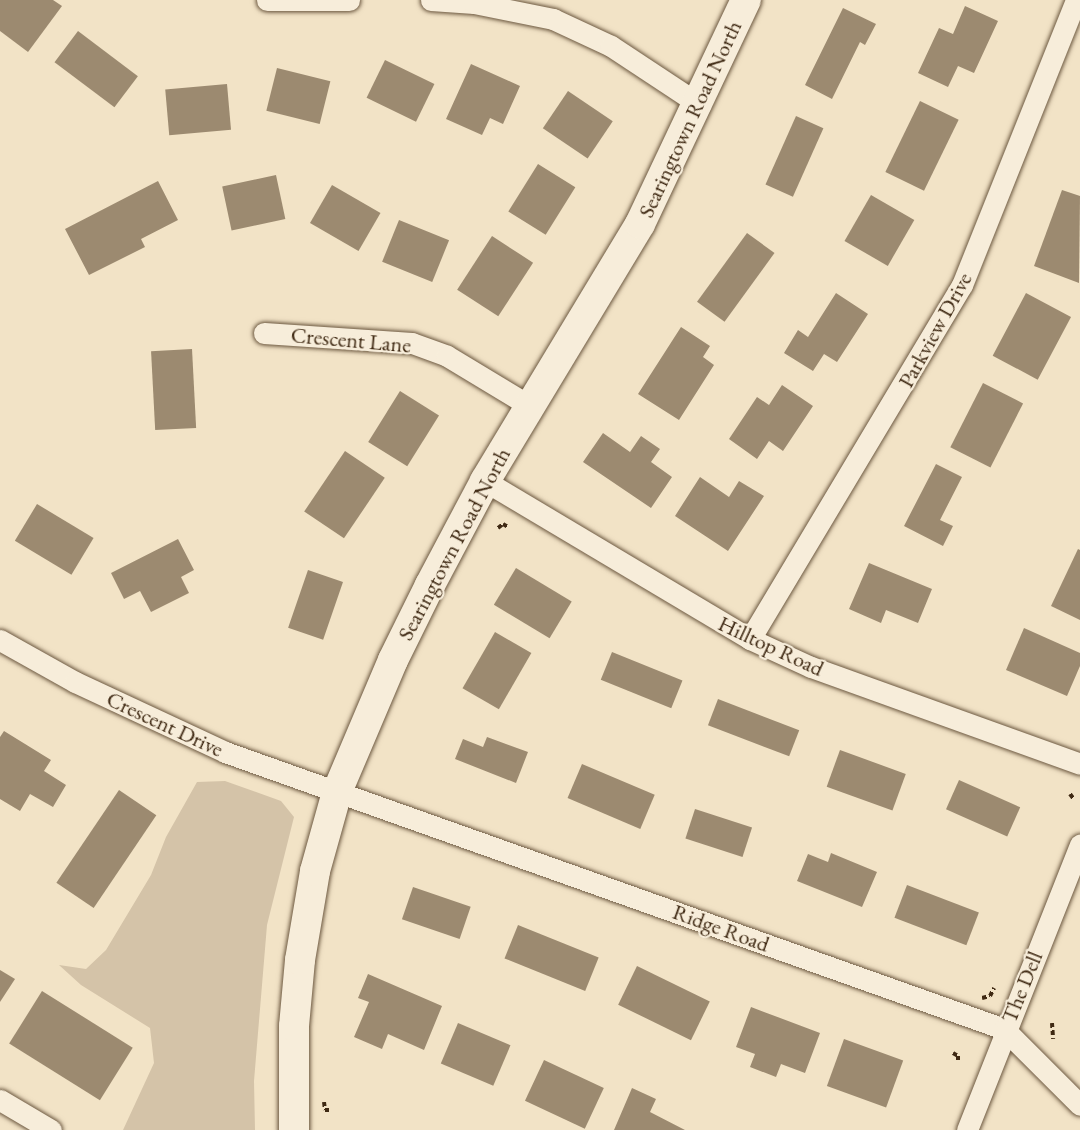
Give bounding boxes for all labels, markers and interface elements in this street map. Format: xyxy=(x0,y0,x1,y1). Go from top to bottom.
street label: Searingtown Road North xyxy=(633,16,747,222)
street label: Parkview Drive xyxy=(893,268,977,392)
street label: Crescent Lane xyxy=(290,322,412,358)
street label: Searingtown Road North xyxy=(392,443,516,645)
street label: Hilltop Road xyxy=(714,610,828,682)
street label: Crescent Drive xyxy=(102,685,228,763)
street label: Ridge Road xyxy=(669,898,773,958)
street label: The Dell xyxy=(996,947,1048,1027)

